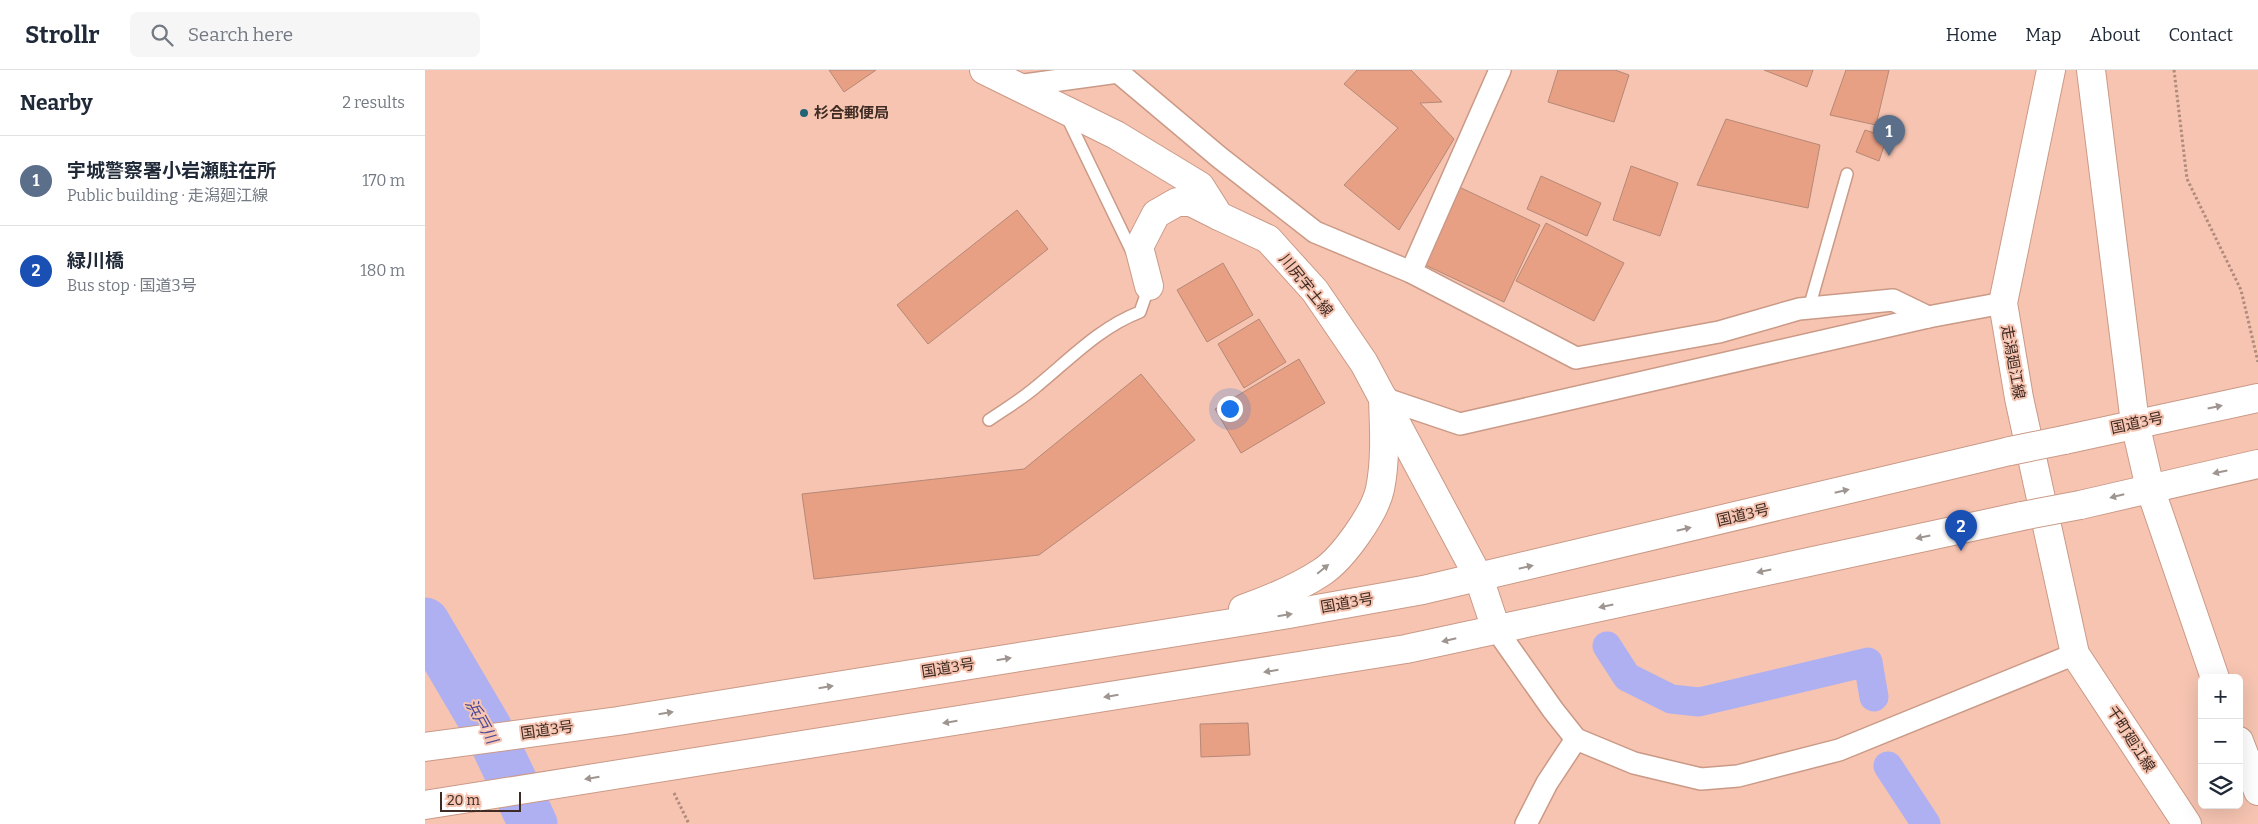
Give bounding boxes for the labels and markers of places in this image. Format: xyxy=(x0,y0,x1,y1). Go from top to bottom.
place label: 杉合郵便局 xyxy=(814,104,889,122)
marker: 杉合郵便局 xyxy=(798,107,810,119)
pin: 1 xyxy=(1873,115,1905,156)
pin: 2 xyxy=(1945,510,1977,551)

